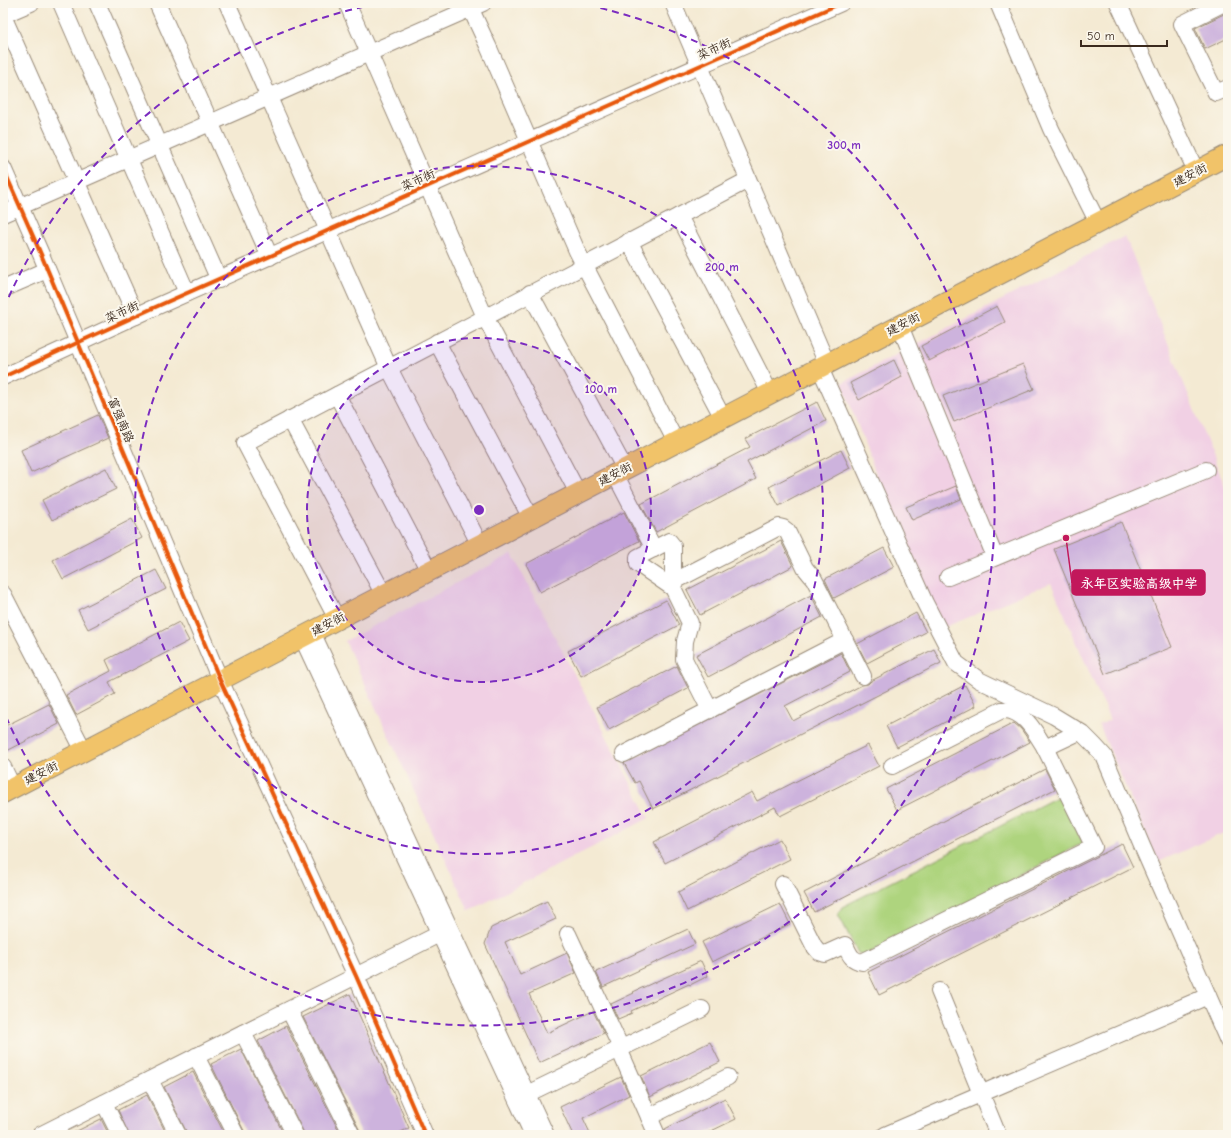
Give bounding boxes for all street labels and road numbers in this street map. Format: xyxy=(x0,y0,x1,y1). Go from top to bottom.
street label: 菜市街 xyxy=(695,35,733,63)
street label: 建安街 xyxy=(1171,160,1209,190)
street label: 菜市街 xyxy=(399,166,437,194)
street label: 菜市街 xyxy=(103,298,141,326)
street label: 建安街 xyxy=(884,309,922,339)
street label: 富强南路 xyxy=(105,395,137,445)
street label: 建安街 xyxy=(596,459,634,489)
street label: 建安街 xyxy=(309,609,347,639)
street label: 建安街 xyxy=(22,759,60,787)

